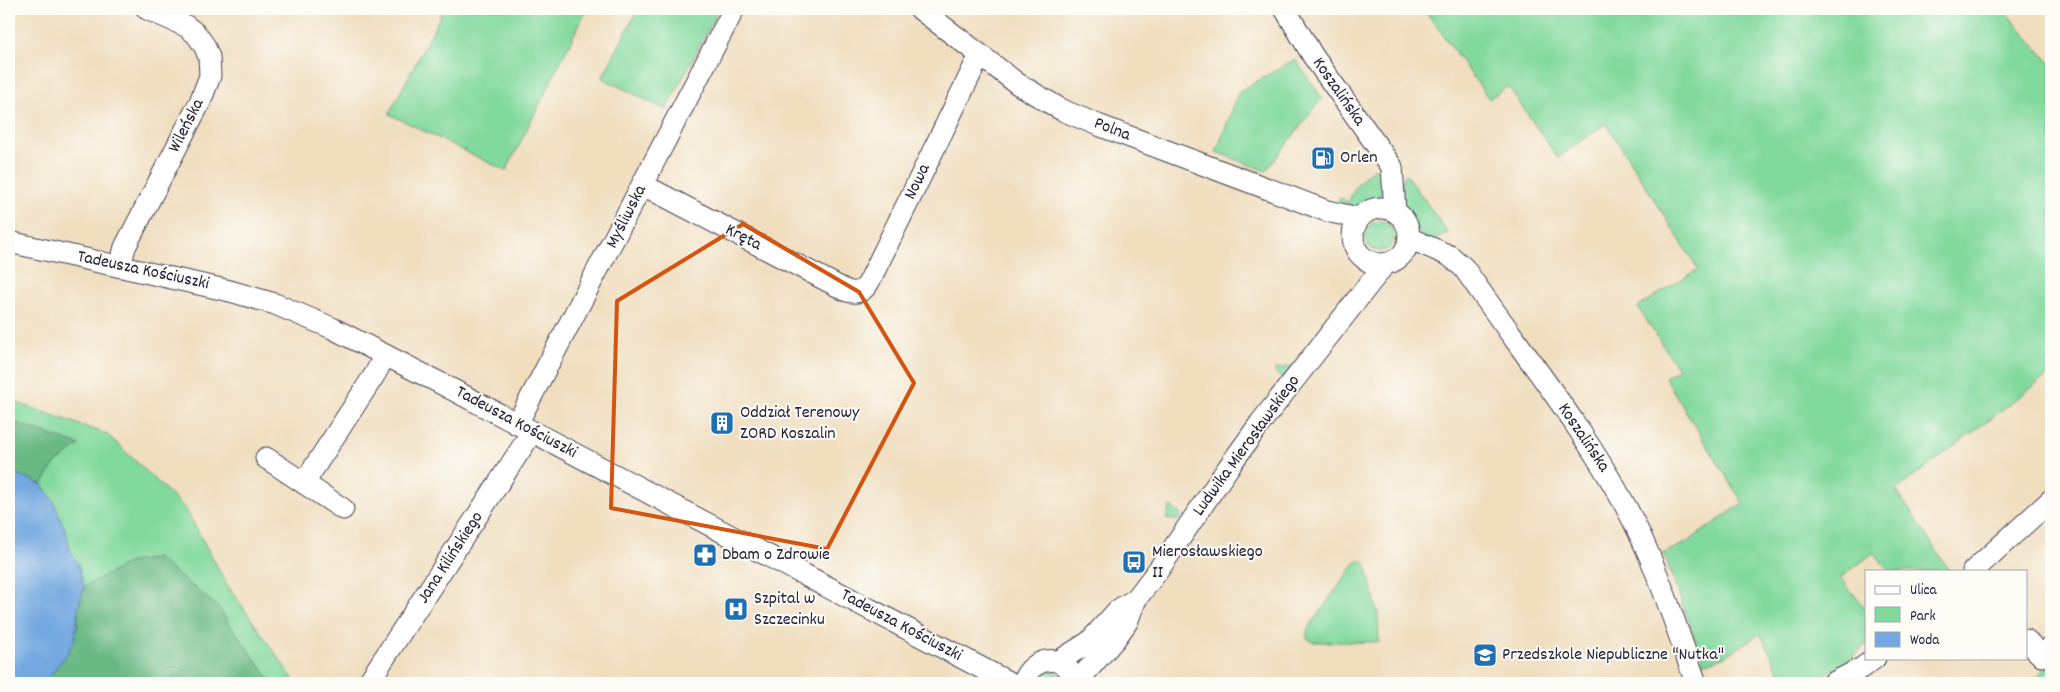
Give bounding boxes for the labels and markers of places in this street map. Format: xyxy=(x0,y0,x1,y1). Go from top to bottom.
fuel station icon: Orlen xyxy=(1310,145,1336,171)
place label: Orlen xyxy=(1340,146,1378,171)
place label: Oddział Terenowy ZORD Koszalin xyxy=(740,401,860,447)
building icon: Oddział Terenowy ZORD Koszalin xyxy=(709,410,735,436)
place label: Mierosławskiego II xyxy=(1152,540,1263,586)
pharmacy icon: Dbam o Zdrowie xyxy=(692,542,718,568)
place label: Dbam o Zdrowie xyxy=(722,543,830,568)
bus stop icon: Mierosławskiego II xyxy=(1121,549,1147,575)
place label: Szpital w Szczecinku xyxy=(754,587,825,633)
hospital icon: Szpital w Szczecinku xyxy=(723,596,749,622)
school or university icon: Przedszkole Niepubliczne "Nutka" xyxy=(1472,642,1498,668)
place label: Przedszkole Niepubliczne "Nutka" xyxy=(1502,643,1724,668)

